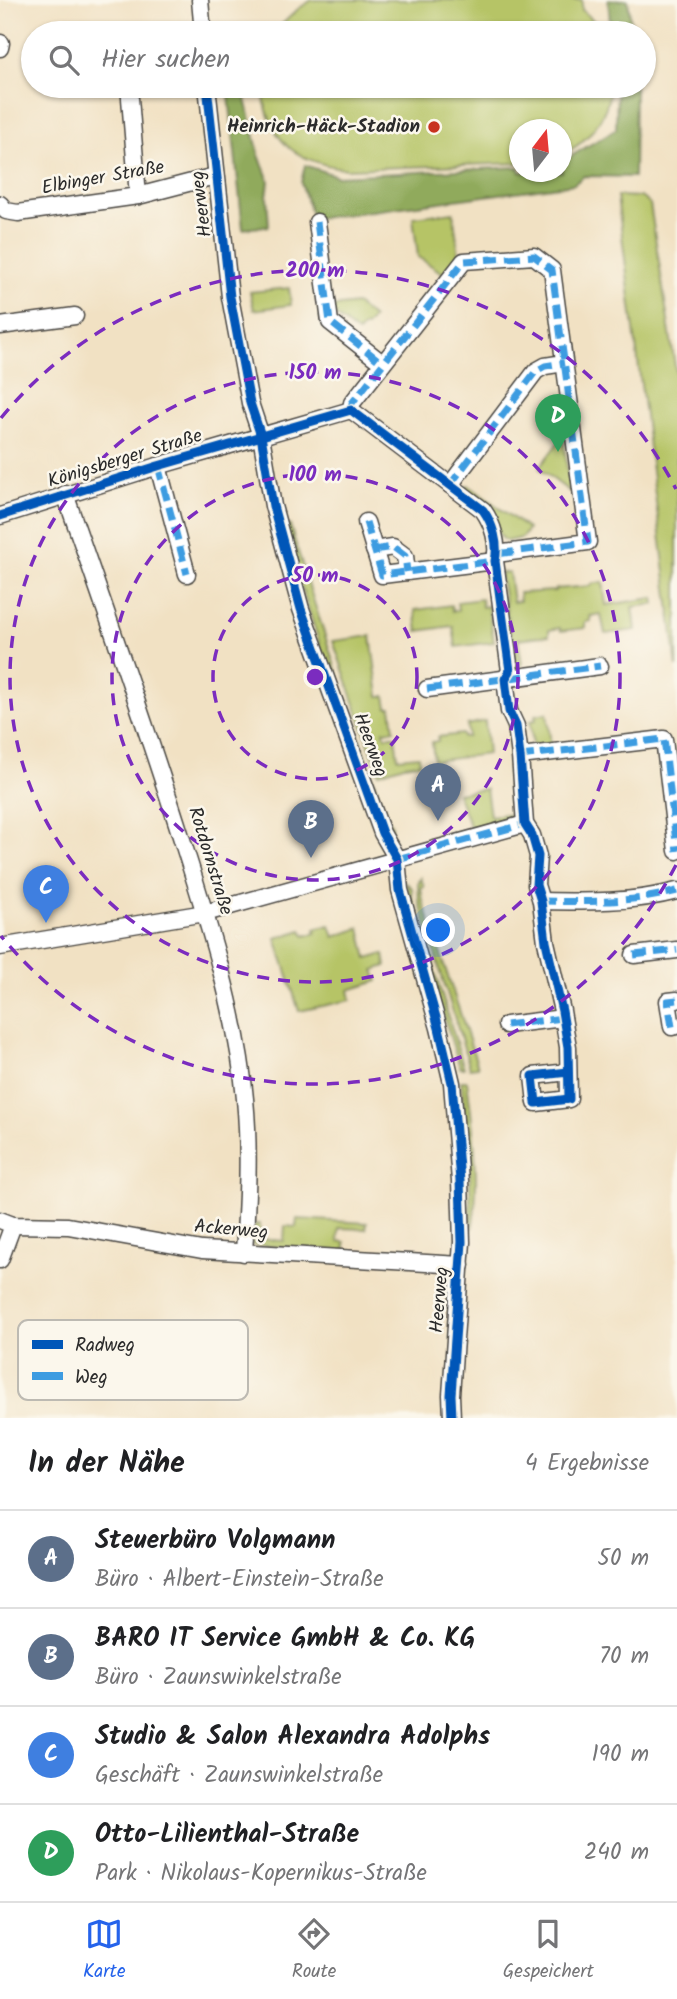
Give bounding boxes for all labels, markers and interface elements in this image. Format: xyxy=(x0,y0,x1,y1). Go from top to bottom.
search box xyxy=(21,21,656,98)
text: Hier suchen xyxy=(101,39,230,81)
icon: search xyxy=(45,41,83,79)
place label: Heinrich-Häck-Stadion xyxy=(227,112,420,142)
marker: Heinrich-Häck-Stadion xyxy=(426,119,442,135)
north arrow xyxy=(509,119,572,182)
street label: Elbinger Straße xyxy=(39,152,167,204)
street label: Heerweg xyxy=(183,169,221,239)
text: 200 m xyxy=(285,255,345,288)
text: 150 m xyxy=(288,357,342,390)
pin: D xyxy=(535,394,581,452)
street label: Königsberger Straße xyxy=(44,421,206,497)
text: 100 m xyxy=(288,459,342,492)
text: 50 m xyxy=(291,560,338,593)
centre of rings xyxy=(303,665,327,689)
street label: Heerweg xyxy=(345,709,395,781)
pin: A xyxy=(415,763,461,821)
pin: B xyxy=(288,800,334,858)
street label: Rotdornstraße xyxy=(179,803,241,919)
pin: C xyxy=(23,865,69,923)
your location xyxy=(421,913,455,947)
street label: Ackerweg xyxy=(193,1212,269,1248)
street label: Heerweg xyxy=(422,1266,458,1334)
legend xyxy=(18,1320,248,1400)
text: Radweg xyxy=(75,1331,135,1361)
text: Weg xyxy=(75,1363,107,1393)
text: In der Nähe xyxy=(28,1440,185,1488)
text: 4 Ergebnisse xyxy=(525,1446,649,1482)
text: Steuerbüro Volgmann xyxy=(95,1520,335,1562)
text: A xyxy=(44,1541,58,1577)
text: 50 m xyxy=(598,1541,649,1577)
text: Büro · Albert-Einstein-Straße xyxy=(95,1562,384,1598)
text: BARO IT Service GmbH & Co. KG xyxy=(95,1618,475,1660)
text: B xyxy=(44,1639,58,1675)
text: 70 m xyxy=(599,1639,649,1675)
text: Büro · Zaunswinkelstraße xyxy=(95,1660,342,1696)
text: Studio & Salon Alexandra Adolphs xyxy=(95,1716,490,1758)
text: C xyxy=(44,1737,58,1773)
text: 190 m xyxy=(592,1737,649,1773)
text: Geschäft · Zaunswinkelstraße xyxy=(95,1758,383,1794)
text: Otto-Lilienthal-Straße xyxy=(95,1814,359,1856)
text: D xyxy=(43,1835,59,1871)
text: 240 m xyxy=(584,1835,649,1871)
text: Park · Nikolaus-Kopernikus-Straße xyxy=(95,1856,427,1892)
tab: Karte xyxy=(83,1915,125,1987)
tab: Route xyxy=(292,1915,336,1987)
tab: Gespeichert xyxy=(503,1915,594,1987)

